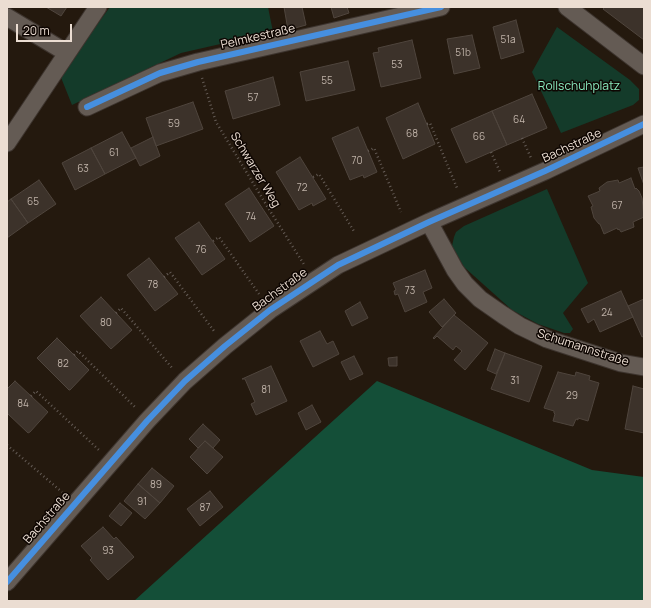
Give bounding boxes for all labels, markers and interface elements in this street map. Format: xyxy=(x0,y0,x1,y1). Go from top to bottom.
scale bar xyxy=(18,16,74,42)
street label: Pelmkestraße xyxy=(219,21,297,53)
text: 20 m xyxy=(23,22,50,39)
house number: 51a xyxy=(500,34,516,46)
house number: 51b xyxy=(455,47,471,59)
house number: 53 xyxy=(391,59,403,71)
house number: 55 xyxy=(321,75,333,87)
park label: Rollschuhplatz xyxy=(538,80,620,94)
house number: 57 xyxy=(248,92,258,104)
house number: 64 xyxy=(513,114,525,126)
house number: 59 xyxy=(168,118,180,130)
street label: Bachstraße xyxy=(540,126,604,166)
house number: 68 xyxy=(406,128,418,140)
street label: Schwarzer Weg xyxy=(227,130,283,210)
house number: 66 xyxy=(473,131,485,143)
house number: 61 xyxy=(109,147,119,159)
house number: 70 xyxy=(351,155,363,167)
house number: 63 xyxy=(77,163,89,175)
house number: 72 xyxy=(297,182,307,194)
house number: 65 xyxy=(27,196,39,208)
house number: 67 xyxy=(611,200,623,212)
house number: 74 xyxy=(246,211,256,223)
house number: 76 xyxy=(195,244,207,256)
street label: Bachstraße xyxy=(250,265,310,315)
house number: 78 xyxy=(148,279,158,291)
house number: 73 xyxy=(405,285,415,297)
house number: 24 xyxy=(601,307,613,319)
house number: 80 xyxy=(100,317,112,329)
street label: Schumannstraße xyxy=(535,326,631,370)
house number: 82 xyxy=(57,358,69,370)
house number: 31 xyxy=(510,375,520,387)
house number: 81 xyxy=(261,384,271,396)
house number: 29 xyxy=(566,390,578,402)
house number: 84 xyxy=(17,398,29,410)
house number: 89 xyxy=(150,479,162,491)
street label: Bachstraße xyxy=(21,489,73,547)
house number: 91 xyxy=(137,496,147,508)
house number: 87 xyxy=(200,502,210,514)
house number: 93 xyxy=(102,545,114,557)

